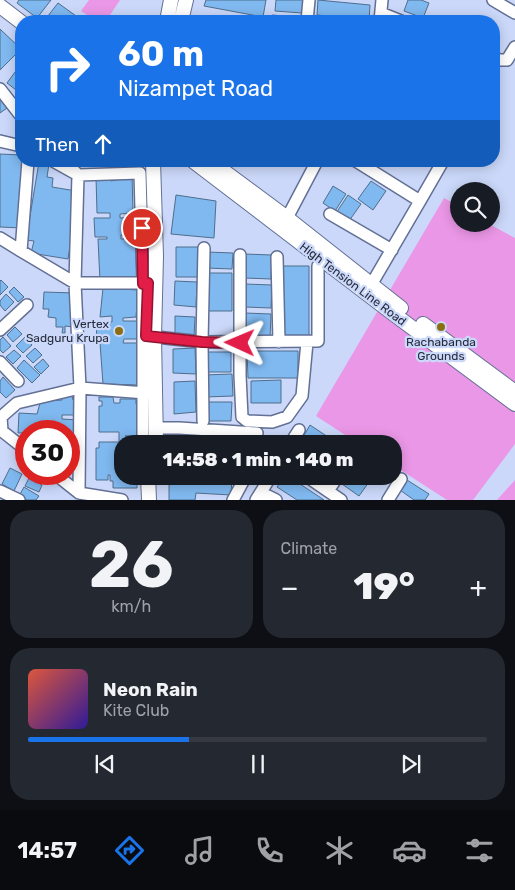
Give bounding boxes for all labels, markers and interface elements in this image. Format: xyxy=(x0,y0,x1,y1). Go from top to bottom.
text: 60 m xyxy=(118,33,204,75)
icon: right xyxy=(35,35,100,100)
text: Nizampet Road xyxy=(118,75,273,102)
icon: ahead xyxy=(89,130,117,158)
text: Then xyxy=(35,133,79,156)
map controls xyxy=(450,182,500,232)
button: search xyxy=(450,182,500,232)
pin xyxy=(121,207,163,249)
icon: arrive xyxy=(128,214,156,242)
street label: High Tension Line Road xyxy=(297,239,409,329)
position arrow xyxy=(213,316,265,368)
place label: Vertex Sadguru Krupa xyxy=(26,317,110,345)
marker: Rachabanda Grounds xyxy=(435,321,447,333)
marker: Vertex Sadguru Krupa xyxy=(113,325,125,337)
place label: Rachabanda Grounds xyxy=(406,335,476,363)
speed limit sign: 30 xyxy=(15,420,80,485)
text: 14:58 · 1 min · 140 m xyxy=(163,448,353,471)
text: 26 xyxy=(89,526,174,603)
text: Climate xyxy=(281,539,337,558)
text: 19° xyxy=(354,563,415,609)
text: − xyxy=(281,571,299,604)
text: + xyxy=(470,571,487,604)
text: km/h xyxy=(111,597,151,616)
text: Neon Rain xyxy=(103,678,198,701)
text: Kite Club xyxy=(103,701,169,720)
icon: previous xyxy=(91,750,119,778)
icon: pause xyxy=(244,750,272,778)
icon: next xyxy=(397,750,425,778)
icon: directions xyxy=(112,833,147,868)
icon: music xyxy=(182,833,217,868)
icon: phone xyxy=(252,833,287,868)
icon: climate xyxy=(322,833,357,868)
icon: car xyxy=(392,833,427,868)
icon: filters xyxy=(462,833,497,868)
text: 14:57 xyxy=(18,837,77,864)

